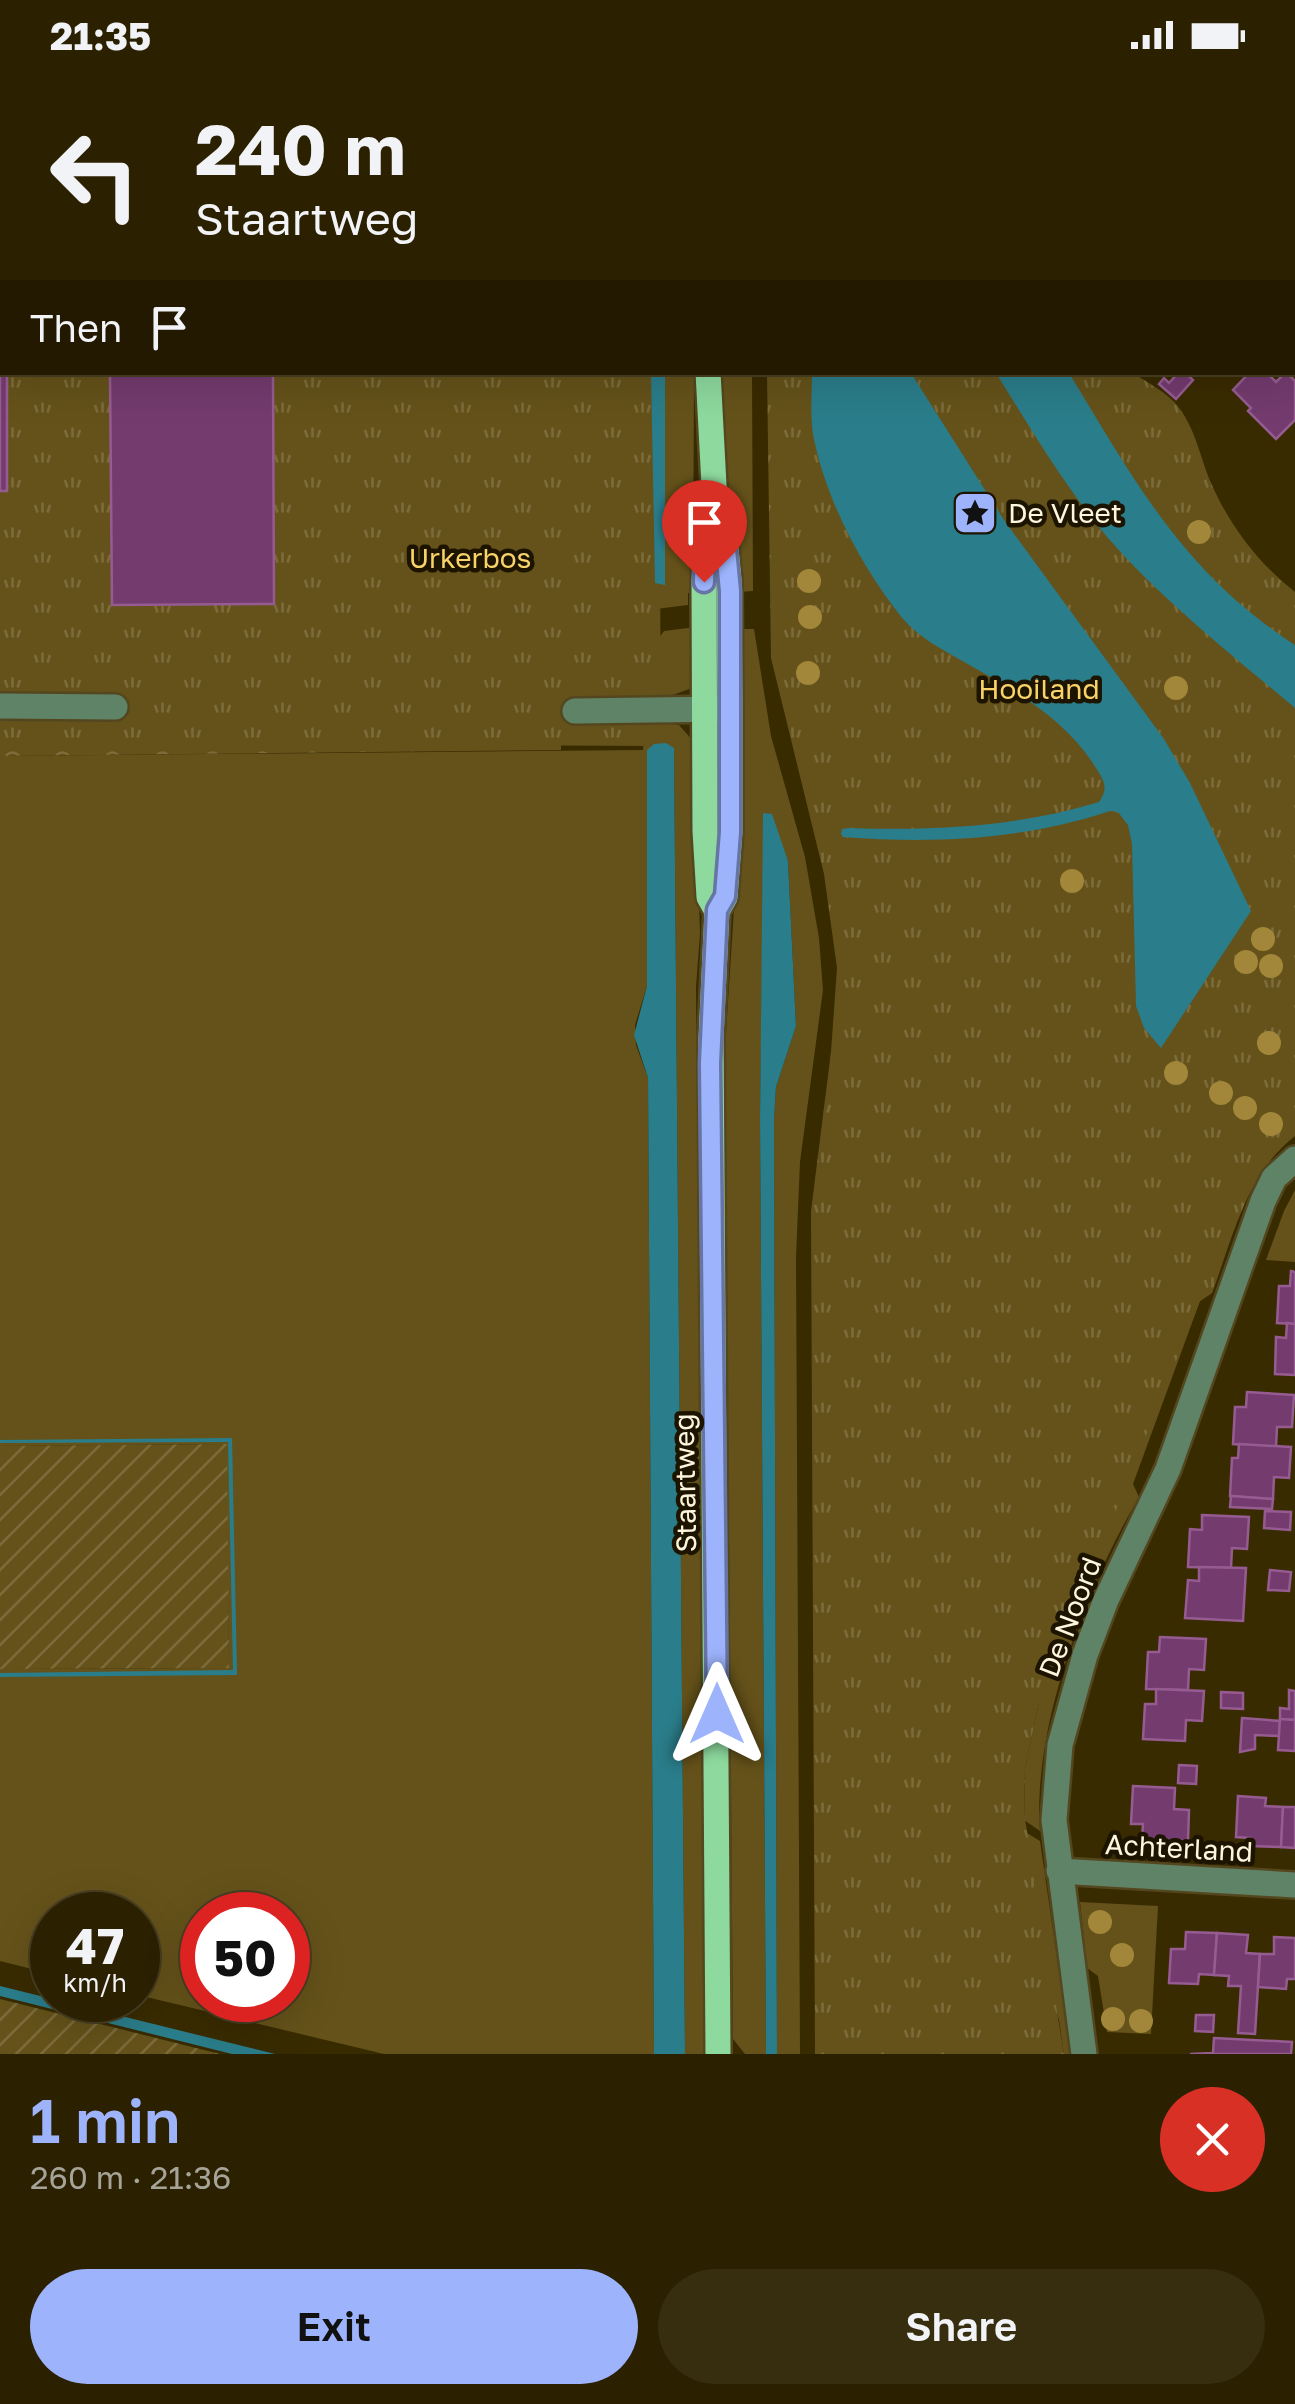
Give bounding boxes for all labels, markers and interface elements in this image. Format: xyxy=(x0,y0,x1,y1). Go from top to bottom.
text: 21:35 xyxy=(50,13,151,58)
text: 240 m xyxy=(195,106,406,190)
icon: left xyxy=(30,110,160,240)
text: Staartweg xyxy=(195,191,418,245)
icon: arrive xyxy=(142,300,197,355)
text: Then xyxy=(30,305,122,350)
pin xyxy=(662,480,747,583)
place icon: De Vleet xyxy=(952,490,998,536)
icon: arrive xyxy=(677,495,732,550)
place label: De Vleet xyxy=(1008,496,1122,529)
park label: Urkerbos xyxy=(409,541,531,574)
park label: Hooiland xyxy=(978,672,1100,705)
street label: Staartweg xyxy=(667,1413,702,1553)
street label: De Noord xyxy=(1032,1552,1107,1681)
position arrow xyxy=(665,1662,769,1766)
street label: Achterland xyxy=(1104,1827,1254,1868)
speed limit sign: 50 xyxy=(180,1892,310,2022)
text: 47 xyxy=(66,1915,124,1975)
text: km/h xyxy=(63,1967,127,1998)
text: 1 min xyxy=(30,2084,180,2156)
button: close xyxy=(1160,2087,1265,2192)
text: 260 m · 21:36 xyxy=(30,2158,231,2196)
button: Exit xyxy=(30,2269,638,2384)
button: Share xyxy=(658,2269,1265,2384)

